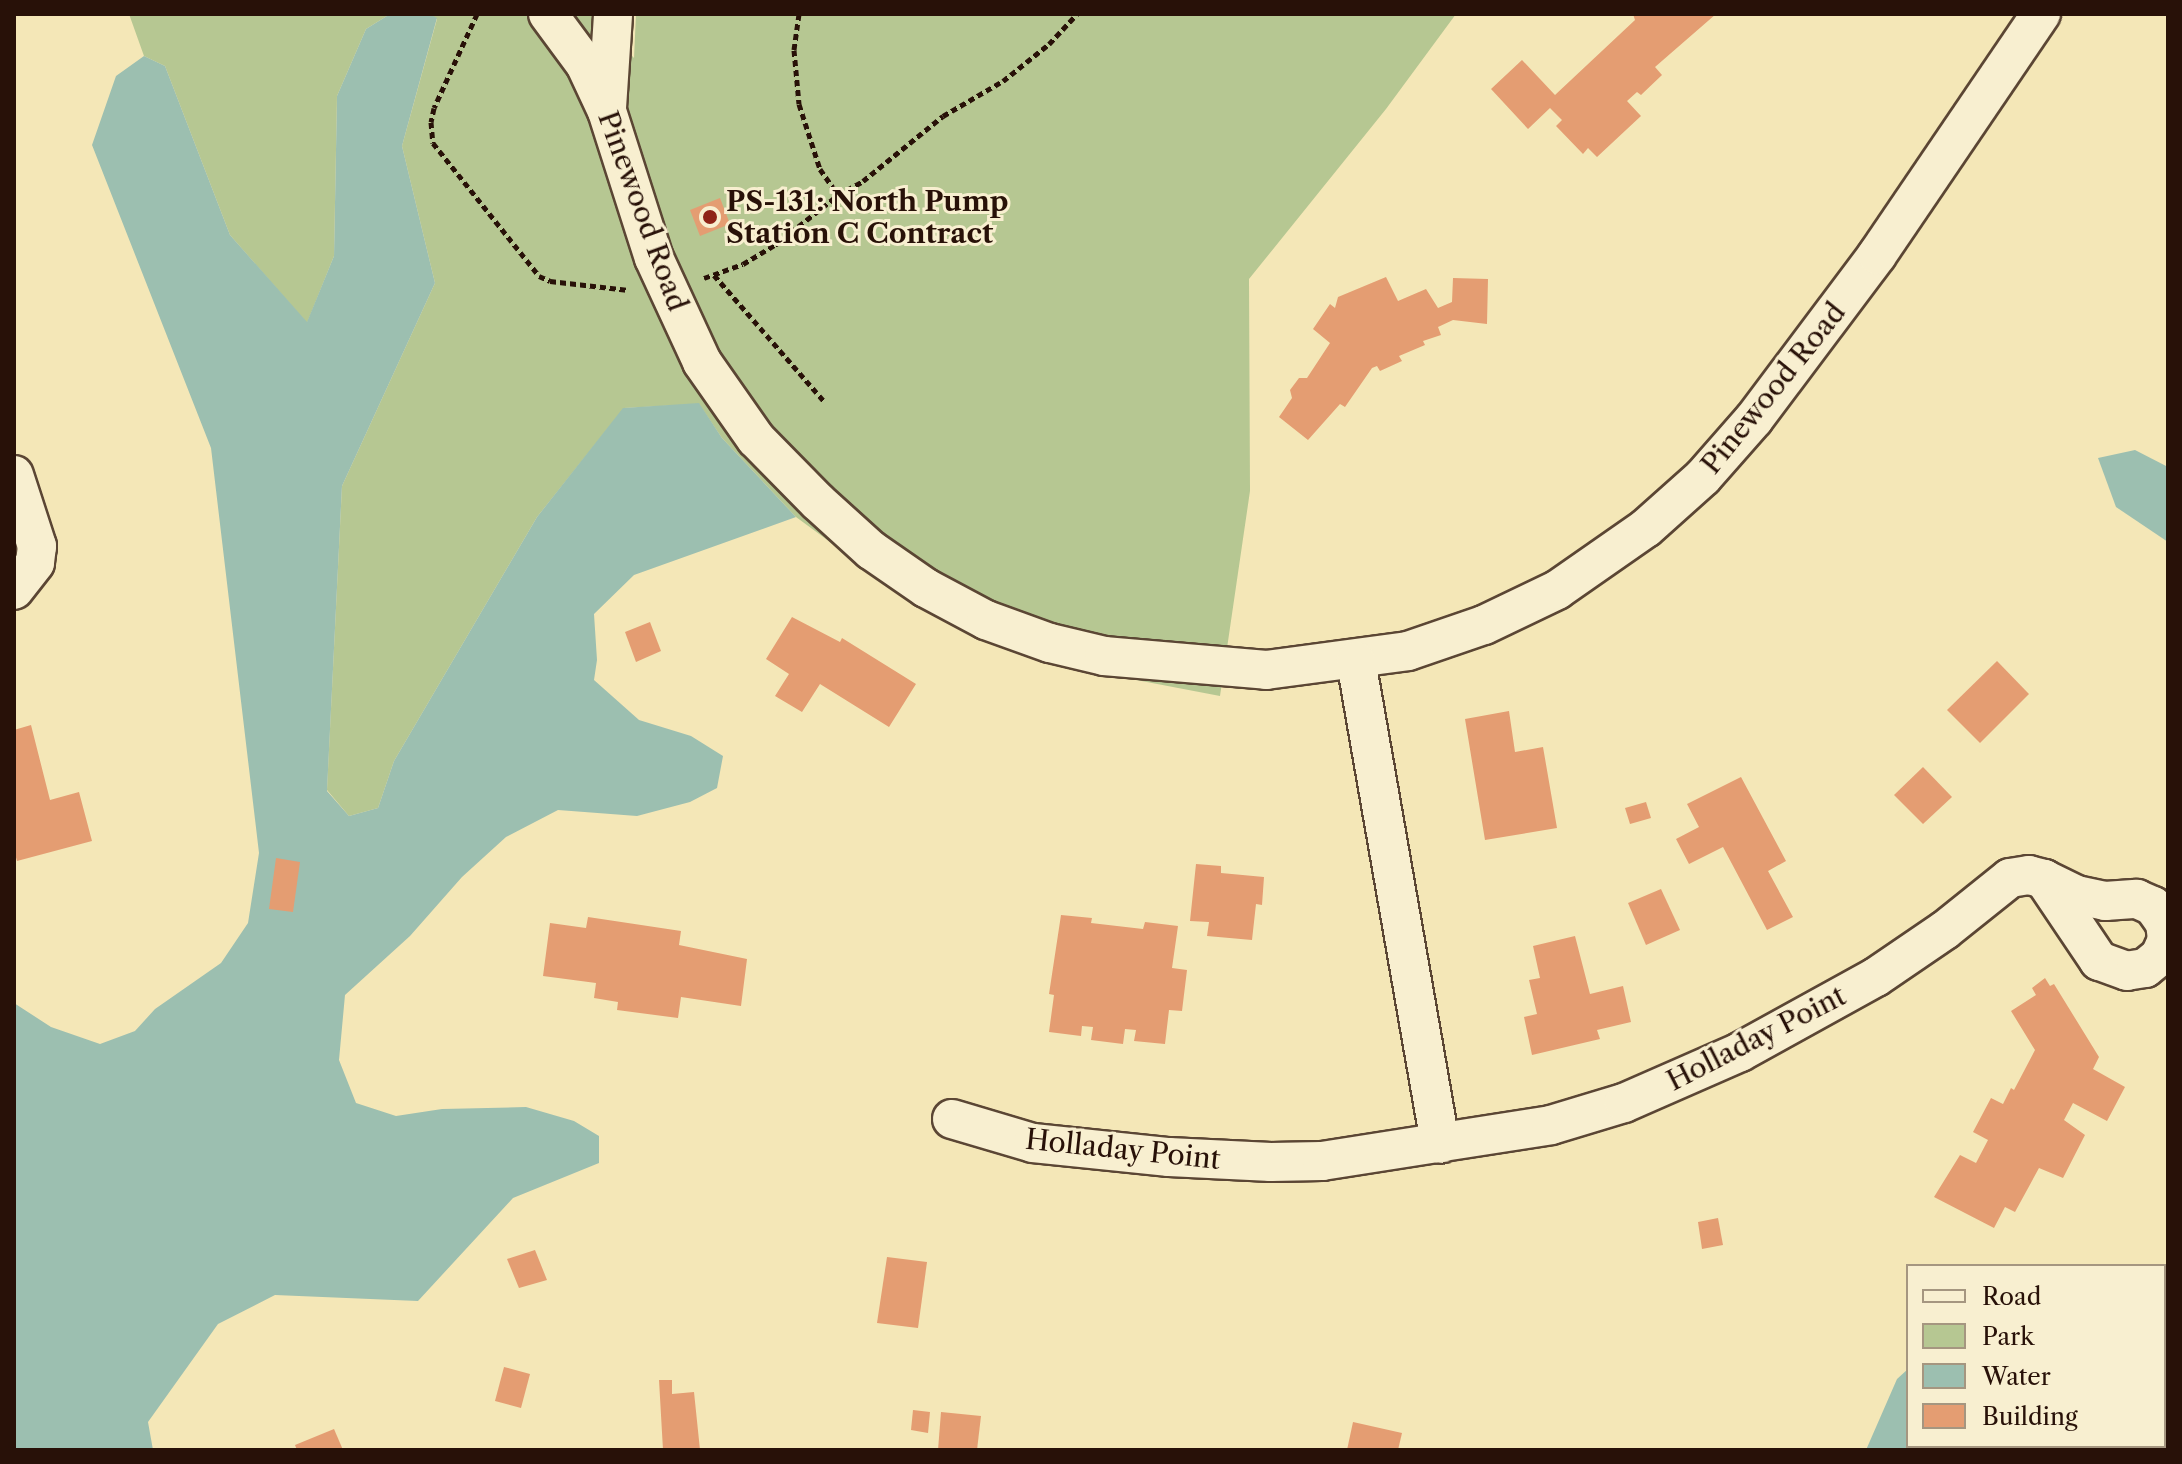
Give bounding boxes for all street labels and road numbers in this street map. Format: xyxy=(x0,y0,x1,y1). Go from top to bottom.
street label: Pinewood Road xyxy=(591,106,695,316)
street label: Pinewood Road xyxy=(1694,296,1852,480)
street label: Holladay Point xyxy=(1661,978,1851,1098)
street label: Holladay Point xyxy=(1023,1122,1223,1176)

